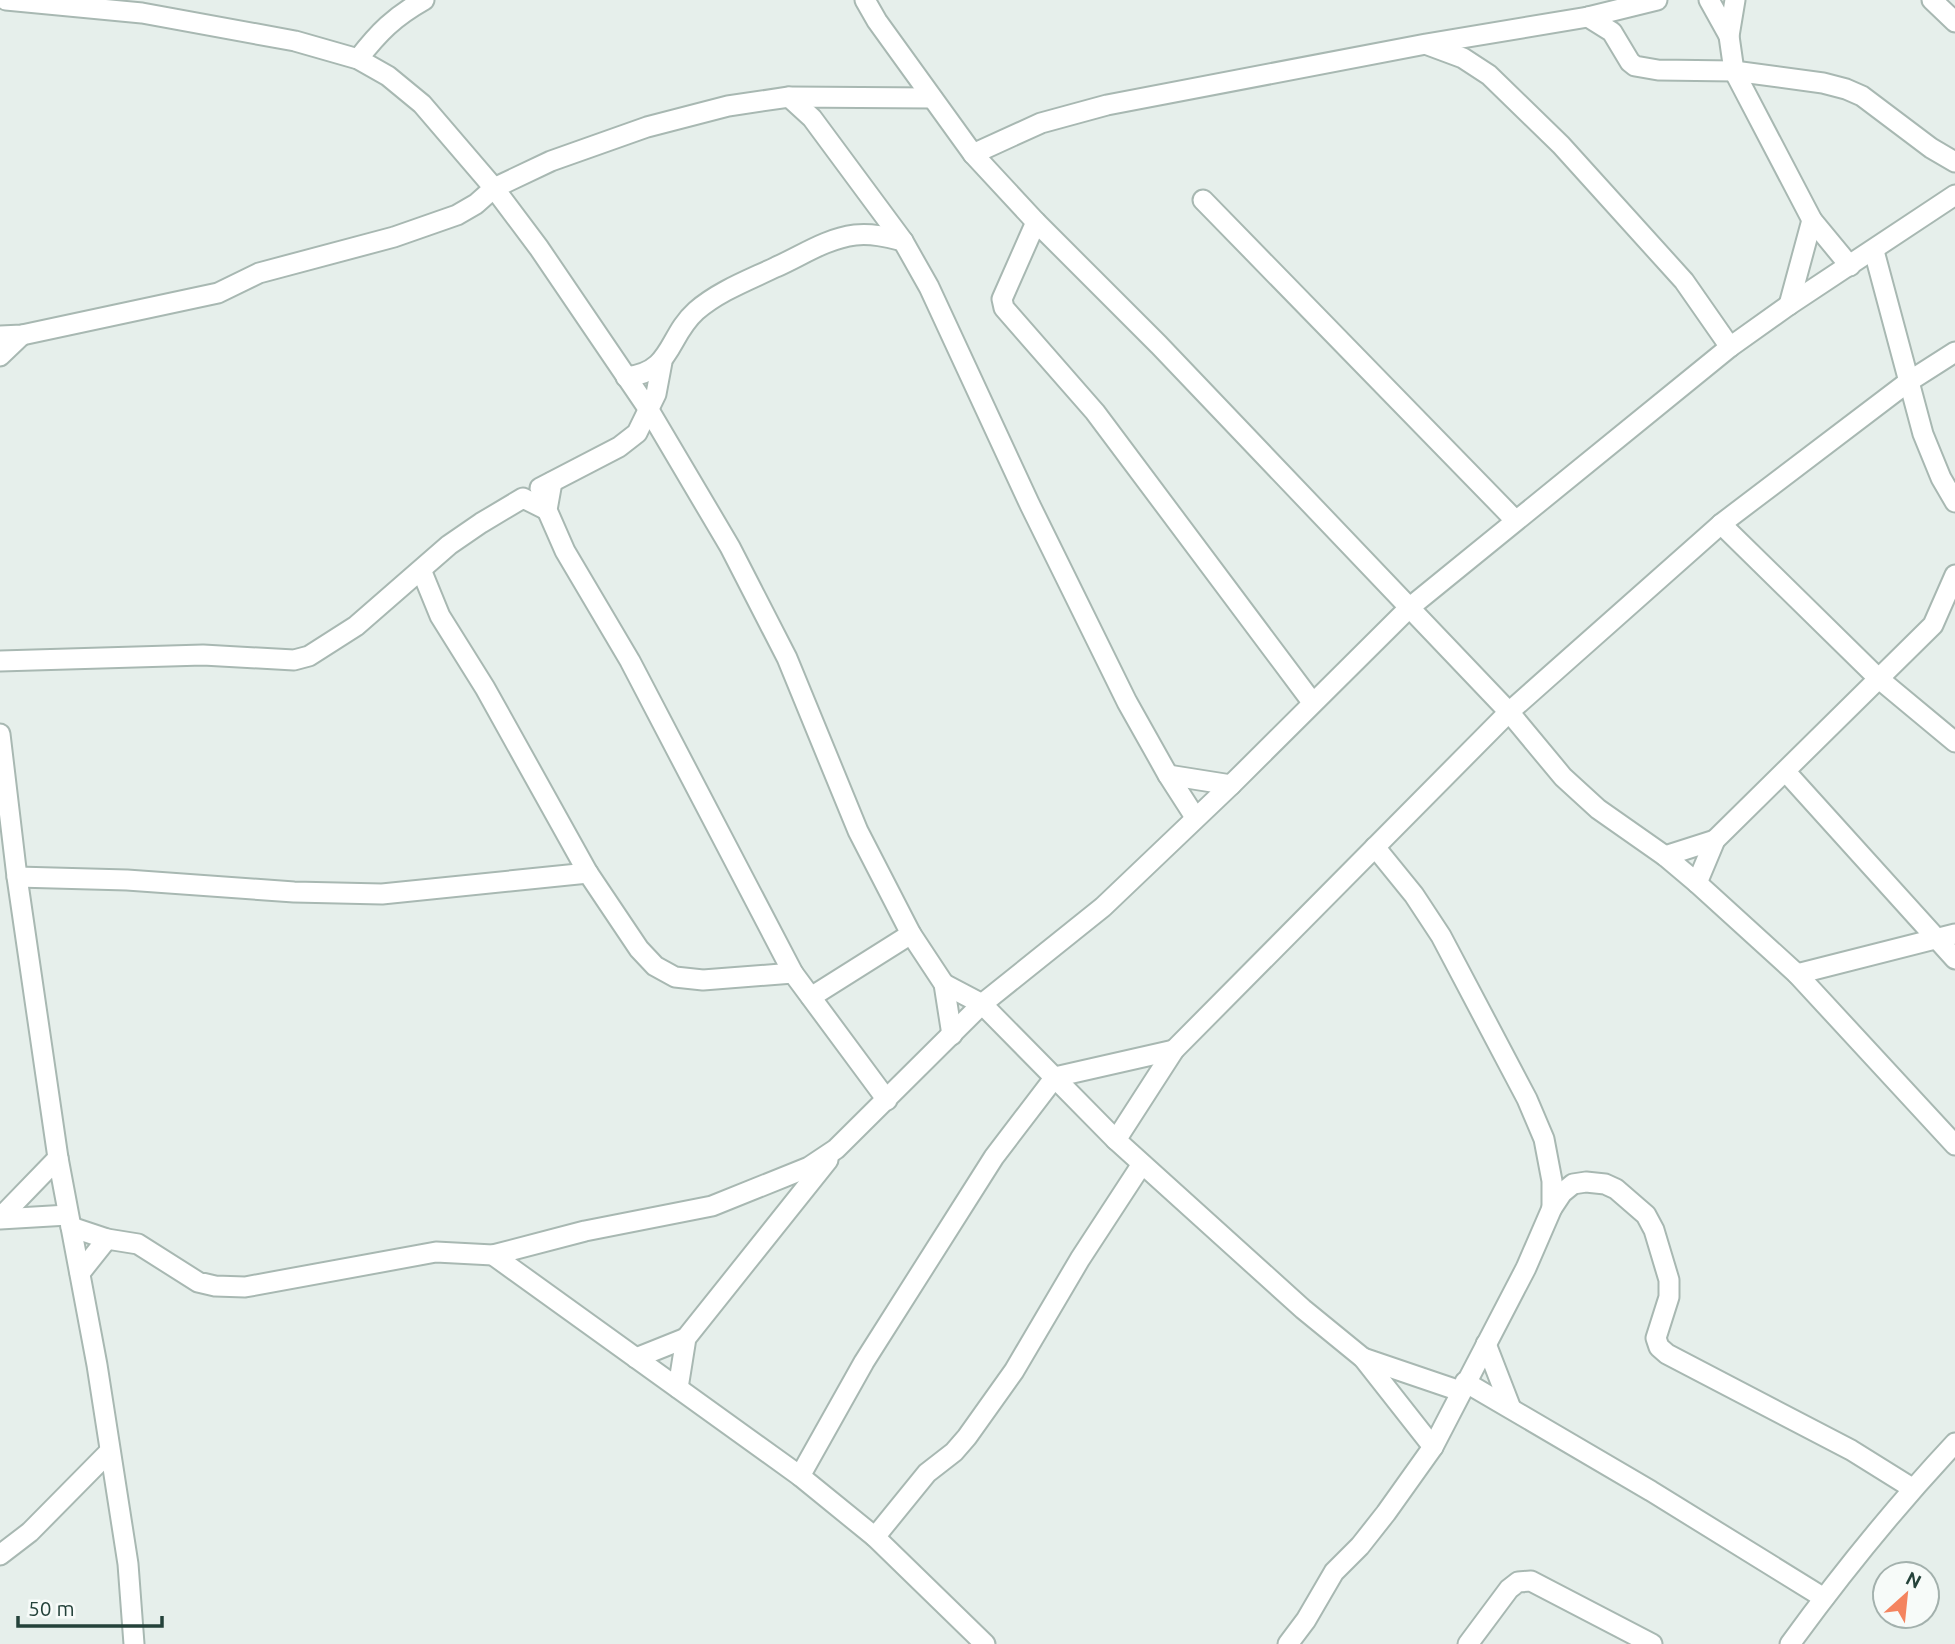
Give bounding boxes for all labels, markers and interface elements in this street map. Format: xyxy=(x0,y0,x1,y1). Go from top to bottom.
north arrow xyxy=(1871,1560,1941,1630)
text: N xyxy=(1902,1567,1925,1593)
scale bar xyxy=(18,1584,161,1628)
text: 50 m xyxy=(28,1596,75,1620)

